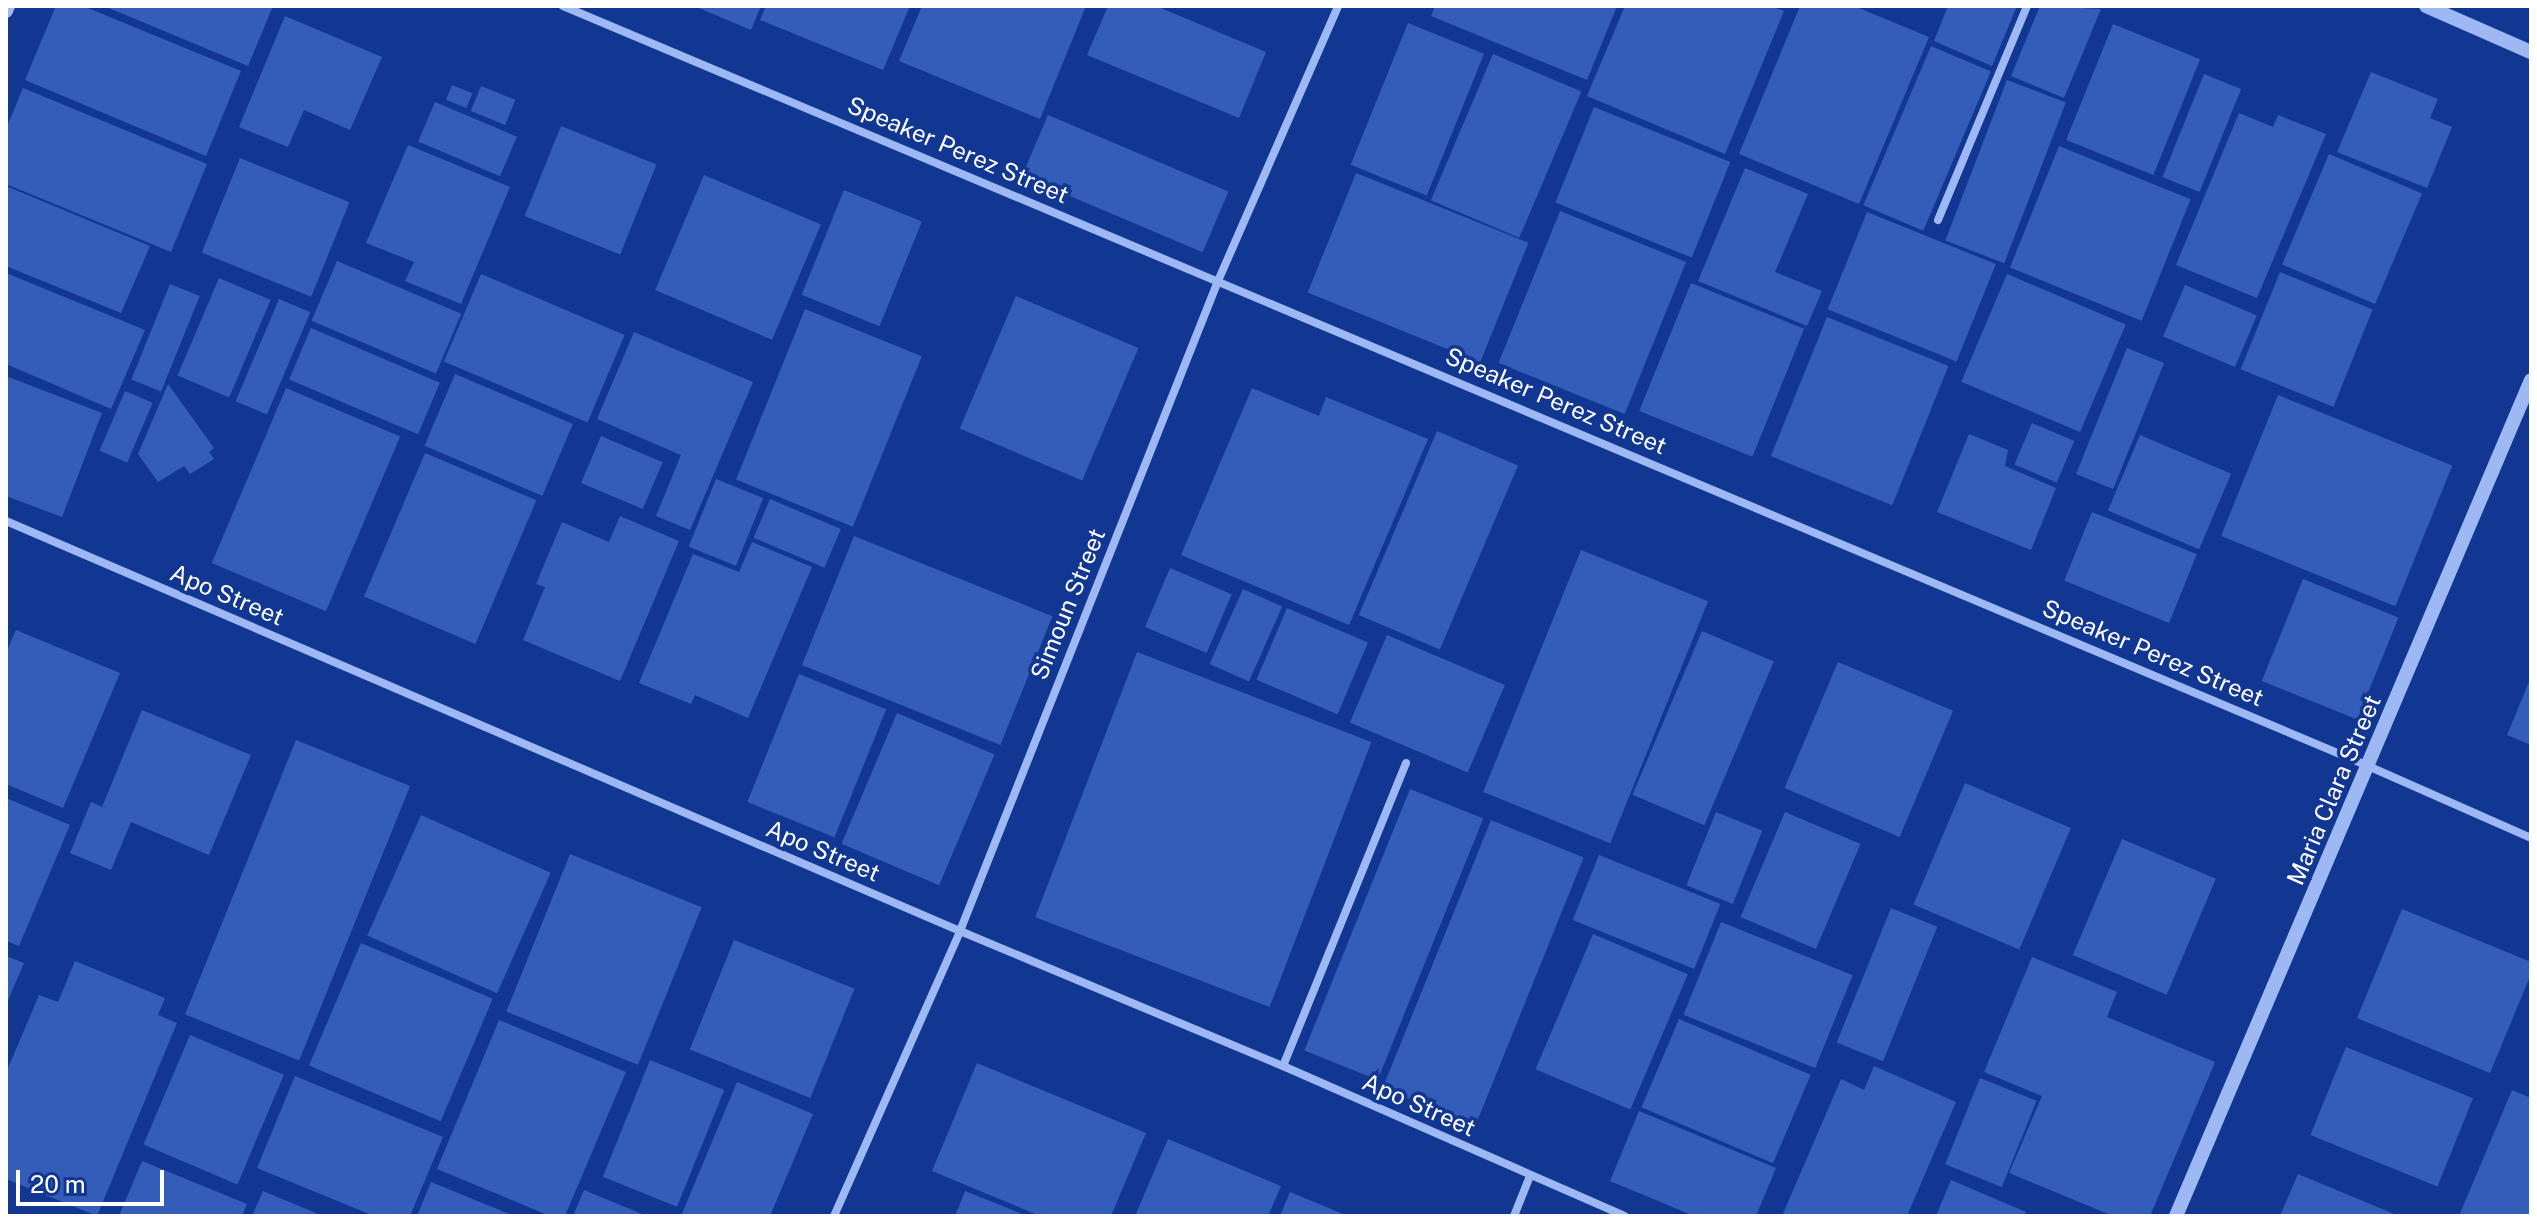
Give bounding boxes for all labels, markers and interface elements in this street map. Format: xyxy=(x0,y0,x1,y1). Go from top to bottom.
street label: Speaker Perez Street xyxy=(843,90,1073,210)
street label: Speaker Perez Street xyxy=(1441,341,1671,461)
street label: Simoun Street xyxy=(1025,524,1111,684)
street label: Apo Street xyxy=(166,558,288,632)
street label: Speaker Perez Street xyxy=(2038,593,2268,713)
street label: Maria Clara Street xyxy=(2281,690,2387,890)
street label: Apo Street xyxy=(762,814,884,888)
street label: Apo Street xyxy=(1358,1067,1480,1143)
scale bar xyxy=(20,1154,168,1204)
text: 20 m xyxy=(30,1170,86,1198)

